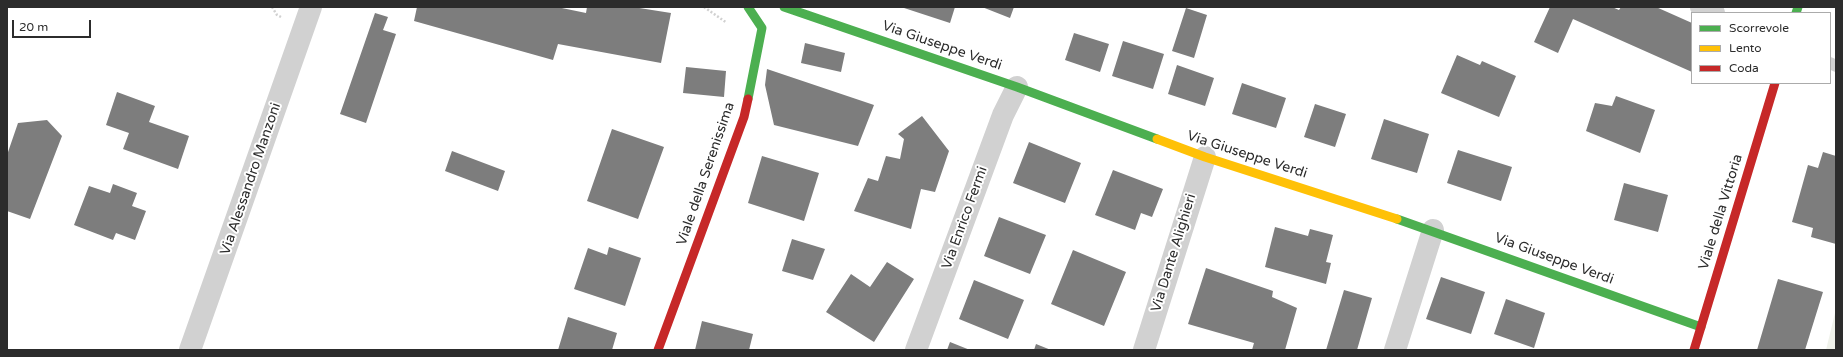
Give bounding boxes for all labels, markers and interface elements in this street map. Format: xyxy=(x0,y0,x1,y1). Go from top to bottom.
scale bar xyxy=(14,12,93,38)
legend xyxy=(1691,12,1831,84)
street label: Via Giuseppe Verdi xyxy=(880,18,1004,74)
text: 20 m xyxy=(19,20,48,34)
text: Scorrevole xyxy=(1729,21,1789,35)
text: Lento xyxy=(1729,41,1762,55)
text: Coda xyxy=(1729,61,1759,75)
street label: Viale della Serenissima xyxy=(674,100,738,248)
street label: Via Alessandro Manzoni xyxy=(217,101,285,257)
street label: Via Giuseppe Verdi xyxy=(1185,128,1309,182)
street label: Viale della Vittoria xyxy=(1695,152,1747,272)
street label: Via Enrico Fermi xyxy=(939,164,991,272)
street label: Via Dante Alighieri xyxy=(1148,192,1200,314)
street label: Via Giuseppe Verdi xyxy=(1492,230,1616,288)

